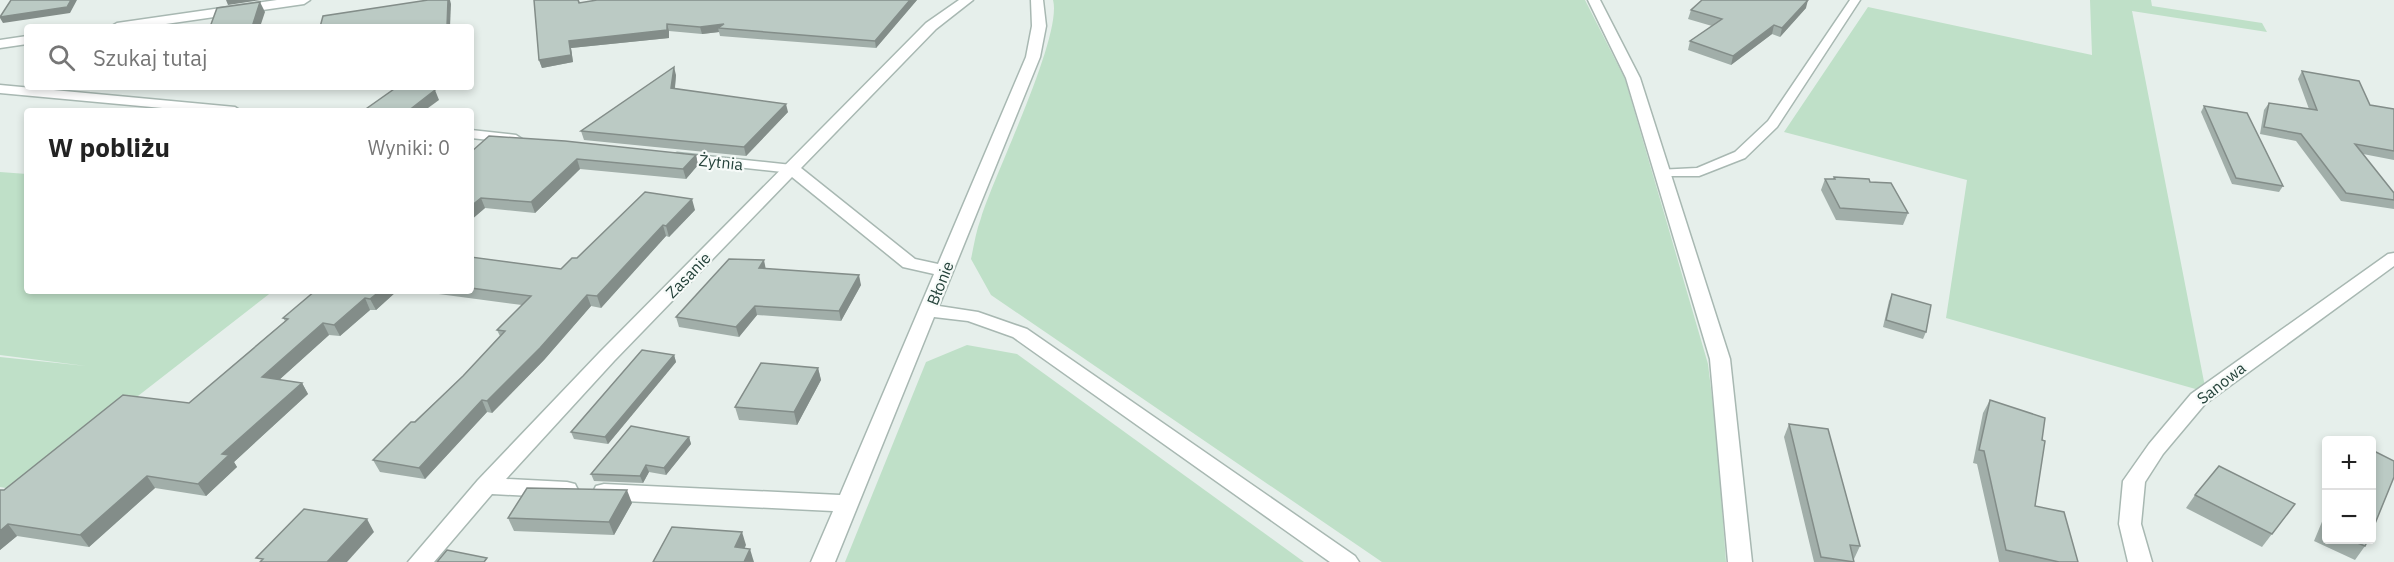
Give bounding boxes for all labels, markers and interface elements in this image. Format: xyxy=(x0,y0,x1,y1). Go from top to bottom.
search box xyxy=(24,24,474,90)
icon: search xyxy=(45,41,78,74)
text: Szukaj tutaj xyxy=(93,43,208,72)
text: W pobliżu xyxy=(48,130,170,164)
text: Wyniki: 0 xyxy=(368,134,450,161)
street label: Żytnia xyxy=(698,150,745,174)
street label: Zasanie xyxy=(661,248,715,302)
street label: Błonie xyxy=(922,258,958,308)
street label: Sanowa xyxy=(2193,357,2250,408)
map controls xyxy=(2322,436,2376,544)
button: + xyxy=(2322,436,2376,490)
button: − xyxy=(2322,490,2376,544)

